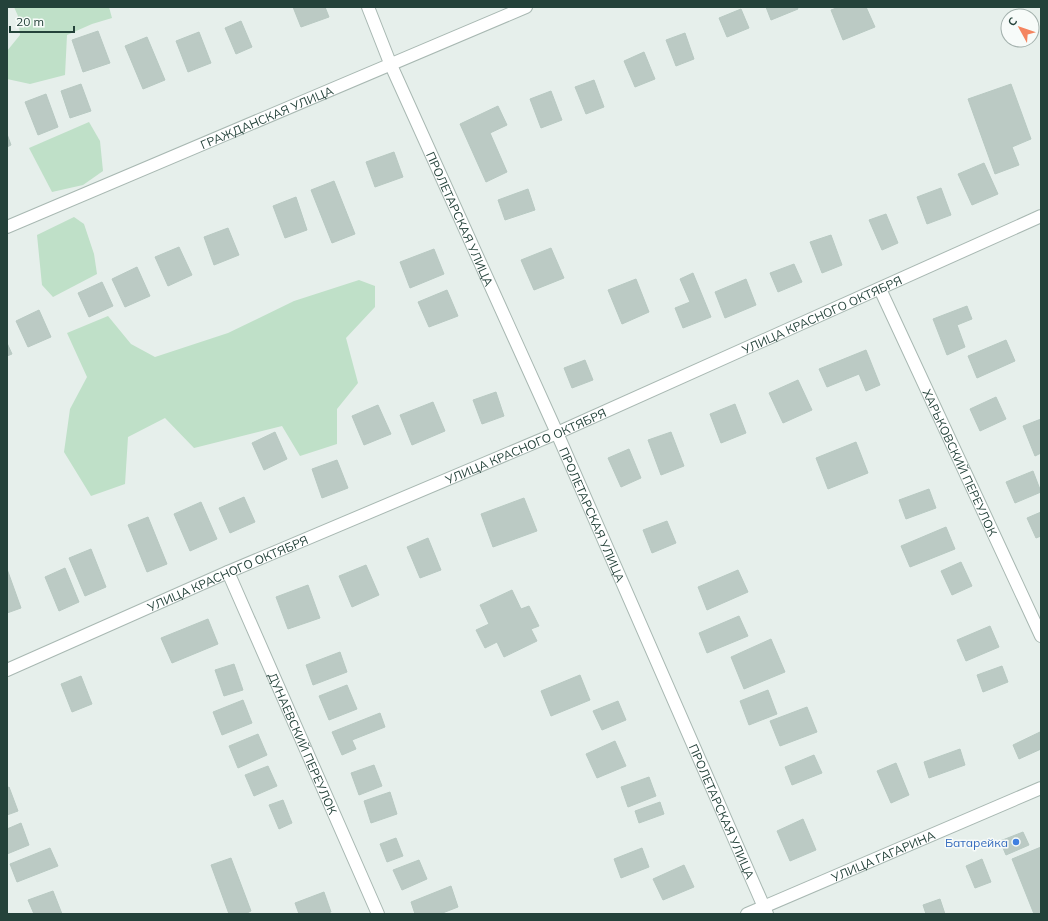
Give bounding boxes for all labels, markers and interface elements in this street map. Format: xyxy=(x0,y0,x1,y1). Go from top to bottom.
scale bar xyxy=(10,8,74,34)
north arrow xyxy=(1000,8,1040,48)
text: 20 m xyxy=(16,14,44,29)
text: С xyxy=(1005,14,1020,29)
street label: ГРАЖДАНСКАЯ УЛИЦА xyxy=(198,82,335,152)
street label: ПРОЛЕТАРСКАЯ УЛИЦА xyxy=(423,149,497,288)
street label: УЛИЦА КРАСНОГО ОКТЯБРЯ xyxy=(739,272,904,357)
street label: ХАРЬКОВСКИЙ ПЕРЕУЛОК xyxy=(920,386,1001,538)
street label: УЛИЦА КРАСНОГО ОКТЯБРЯ xyxy=(442,405,608,487)
street label: ПРОЛЕТАРСКАЯ УЛИЦА xyxy=(557,445,629,584)
street label: УЛИЦА КРАСНОГО ОКТЯБРЯ xyxy=(144,532,310,615)
street label: ДУНАЕВСКИЙ ПЕРЕУЛОК xyxy=(265,670,341,817)
street label: ПРОЛЕТАРСКАЯ УЛИЦА xyxy=(686,742,758,881)
street label: УЛИЦА ГАГАРИНА xyxy=(828,827,937,885)
place label: Батарейка xyxy=(945,835,1008,850)
marker: Батарейка xyxy=(1011,837,1021,847)

